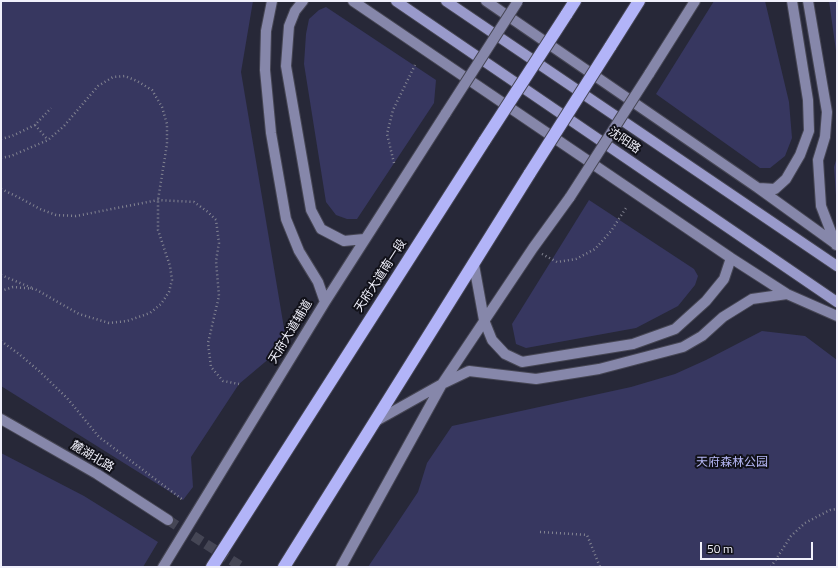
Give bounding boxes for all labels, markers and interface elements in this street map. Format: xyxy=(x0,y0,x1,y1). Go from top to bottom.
street label: 沈阳路 xyxy=(605,125,643,157)
street label: 天府大道南一段 xyxy=(352,237,410,315)
street label: 天府大道辅道 xyxy=(266,297,316,367)
street label: 麓湖北路 xyxy=(68,438,116,476)
park label: 天府森林公园 xyxy=(696,456,768,470)
scale bar xyxy=(702,534,815,560)
text: 50 m xyxy=(707,539,733,558)

